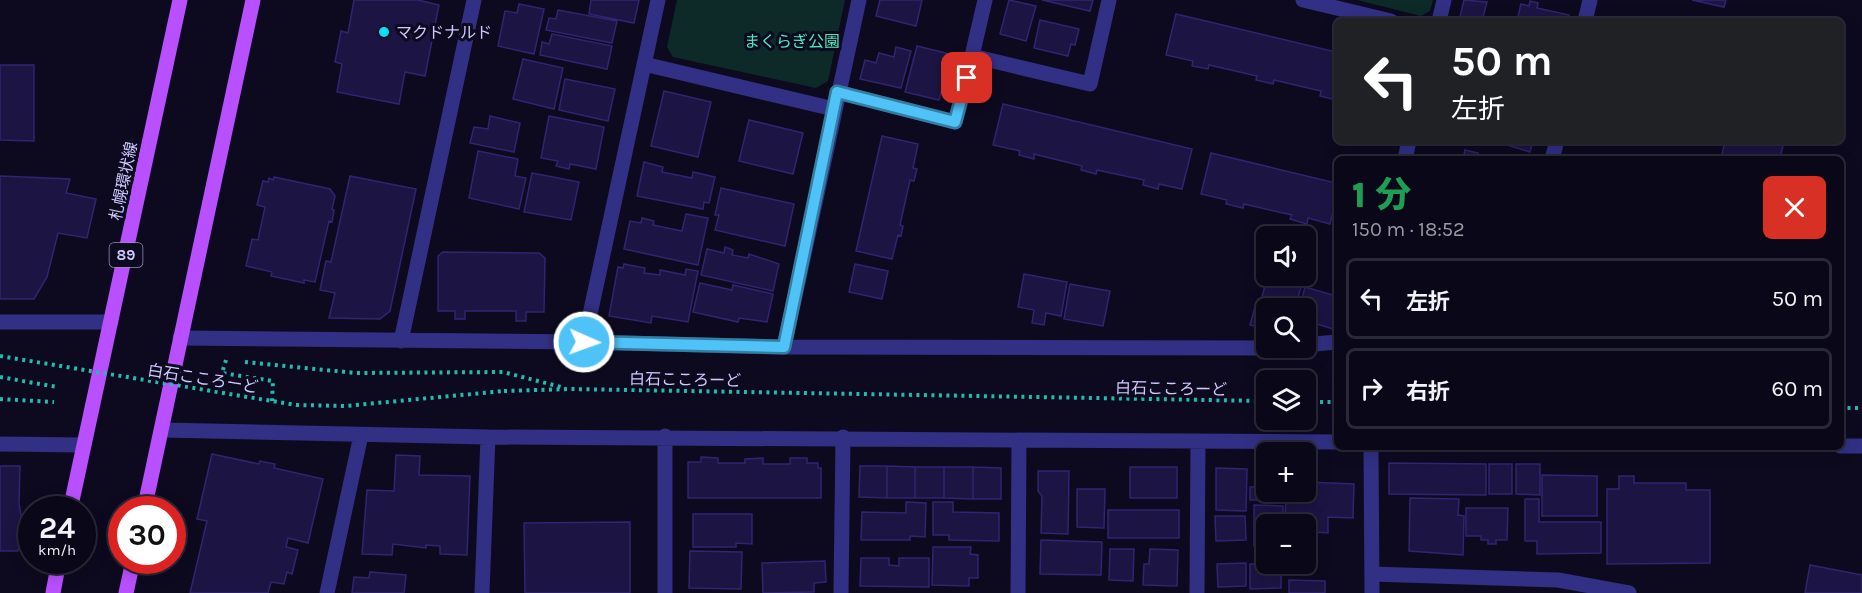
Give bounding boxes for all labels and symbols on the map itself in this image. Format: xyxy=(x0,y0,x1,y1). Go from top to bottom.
place label: マクドナルド xyxy=(396,23,492,42)
marker: マクドナルド xyxy=(377,25,391,39)
park label: まくらぎ公園 xyxy=(744,32,840,51)
pin xyxy=(941,52,992,103)
street label: 札幌環状線 xyxy=(106,140,141,222)
road number: 89 xyxy=(110,243,142,267)
position arrow xyxy=(552,310,616,374)
street label: 白石こころーど xyxy=(146,360,260,397)
street label: 白石こころーど xyxy=(629,369,741,390)
street label: 白石こころーど xyxy=(1115,378,1227,399)
speed limit sign: 30 xyxy=(108,496,186,574)

